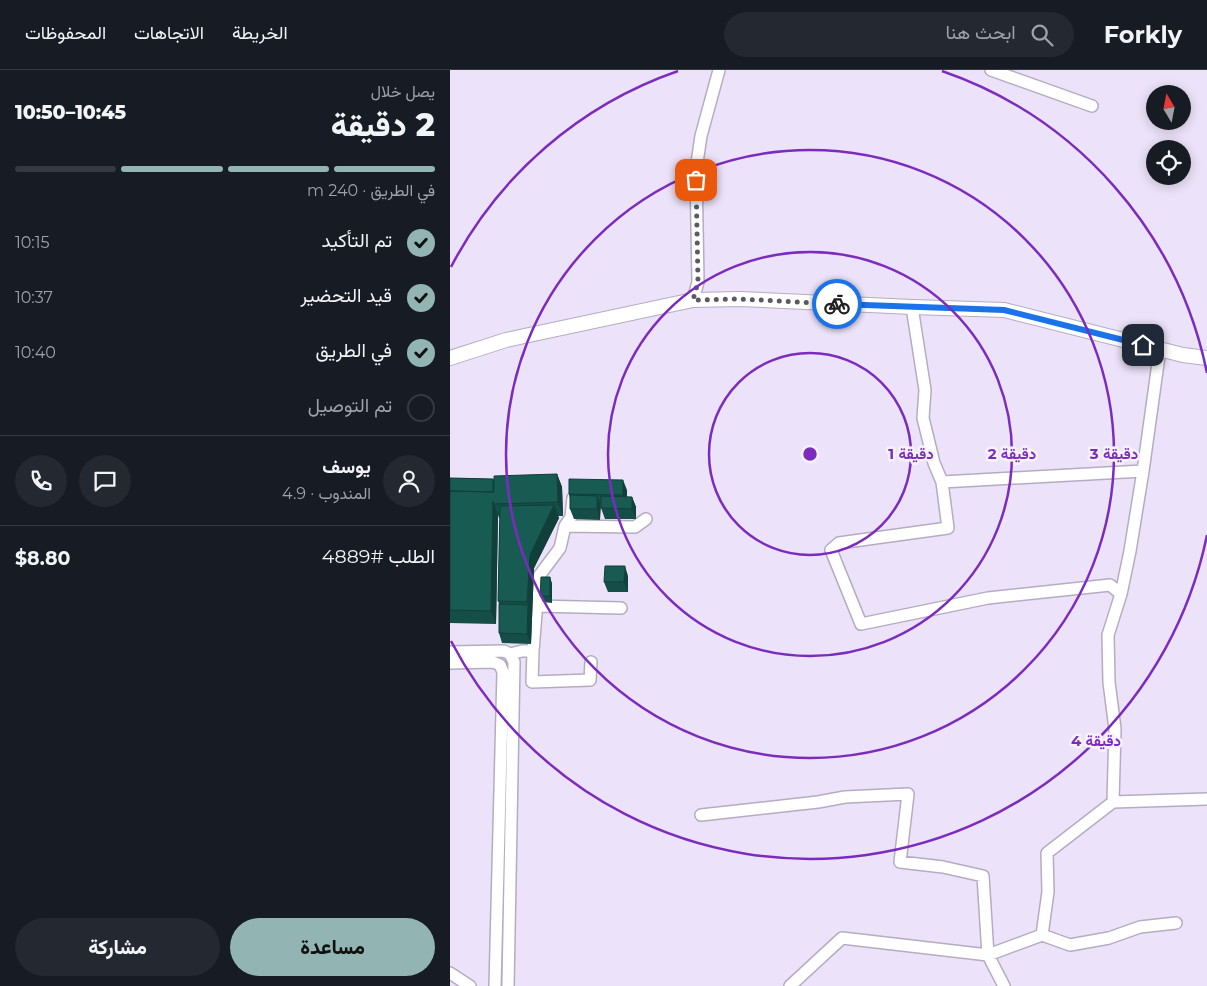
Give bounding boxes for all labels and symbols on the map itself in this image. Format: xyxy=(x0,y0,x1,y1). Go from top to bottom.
north arrow xyxy=(1146,85,1191,130)
pin xyxy=(675,159,717,201)
courier xyxy=(812,279,862,329)
pin xyxy=(1122,324,1164,366)
text: 1 دقيقة xyxy=(888,444,934,463)
text: 2 دقيقة xyxy=(988,444,1036,463)
text: 3 دقيقة xyxy=(1089,444,1138,463)
centre of rings xyxy=(801,445,819,463)
text: 4 دقيقة xyxy=(1071,731,1121,750)

